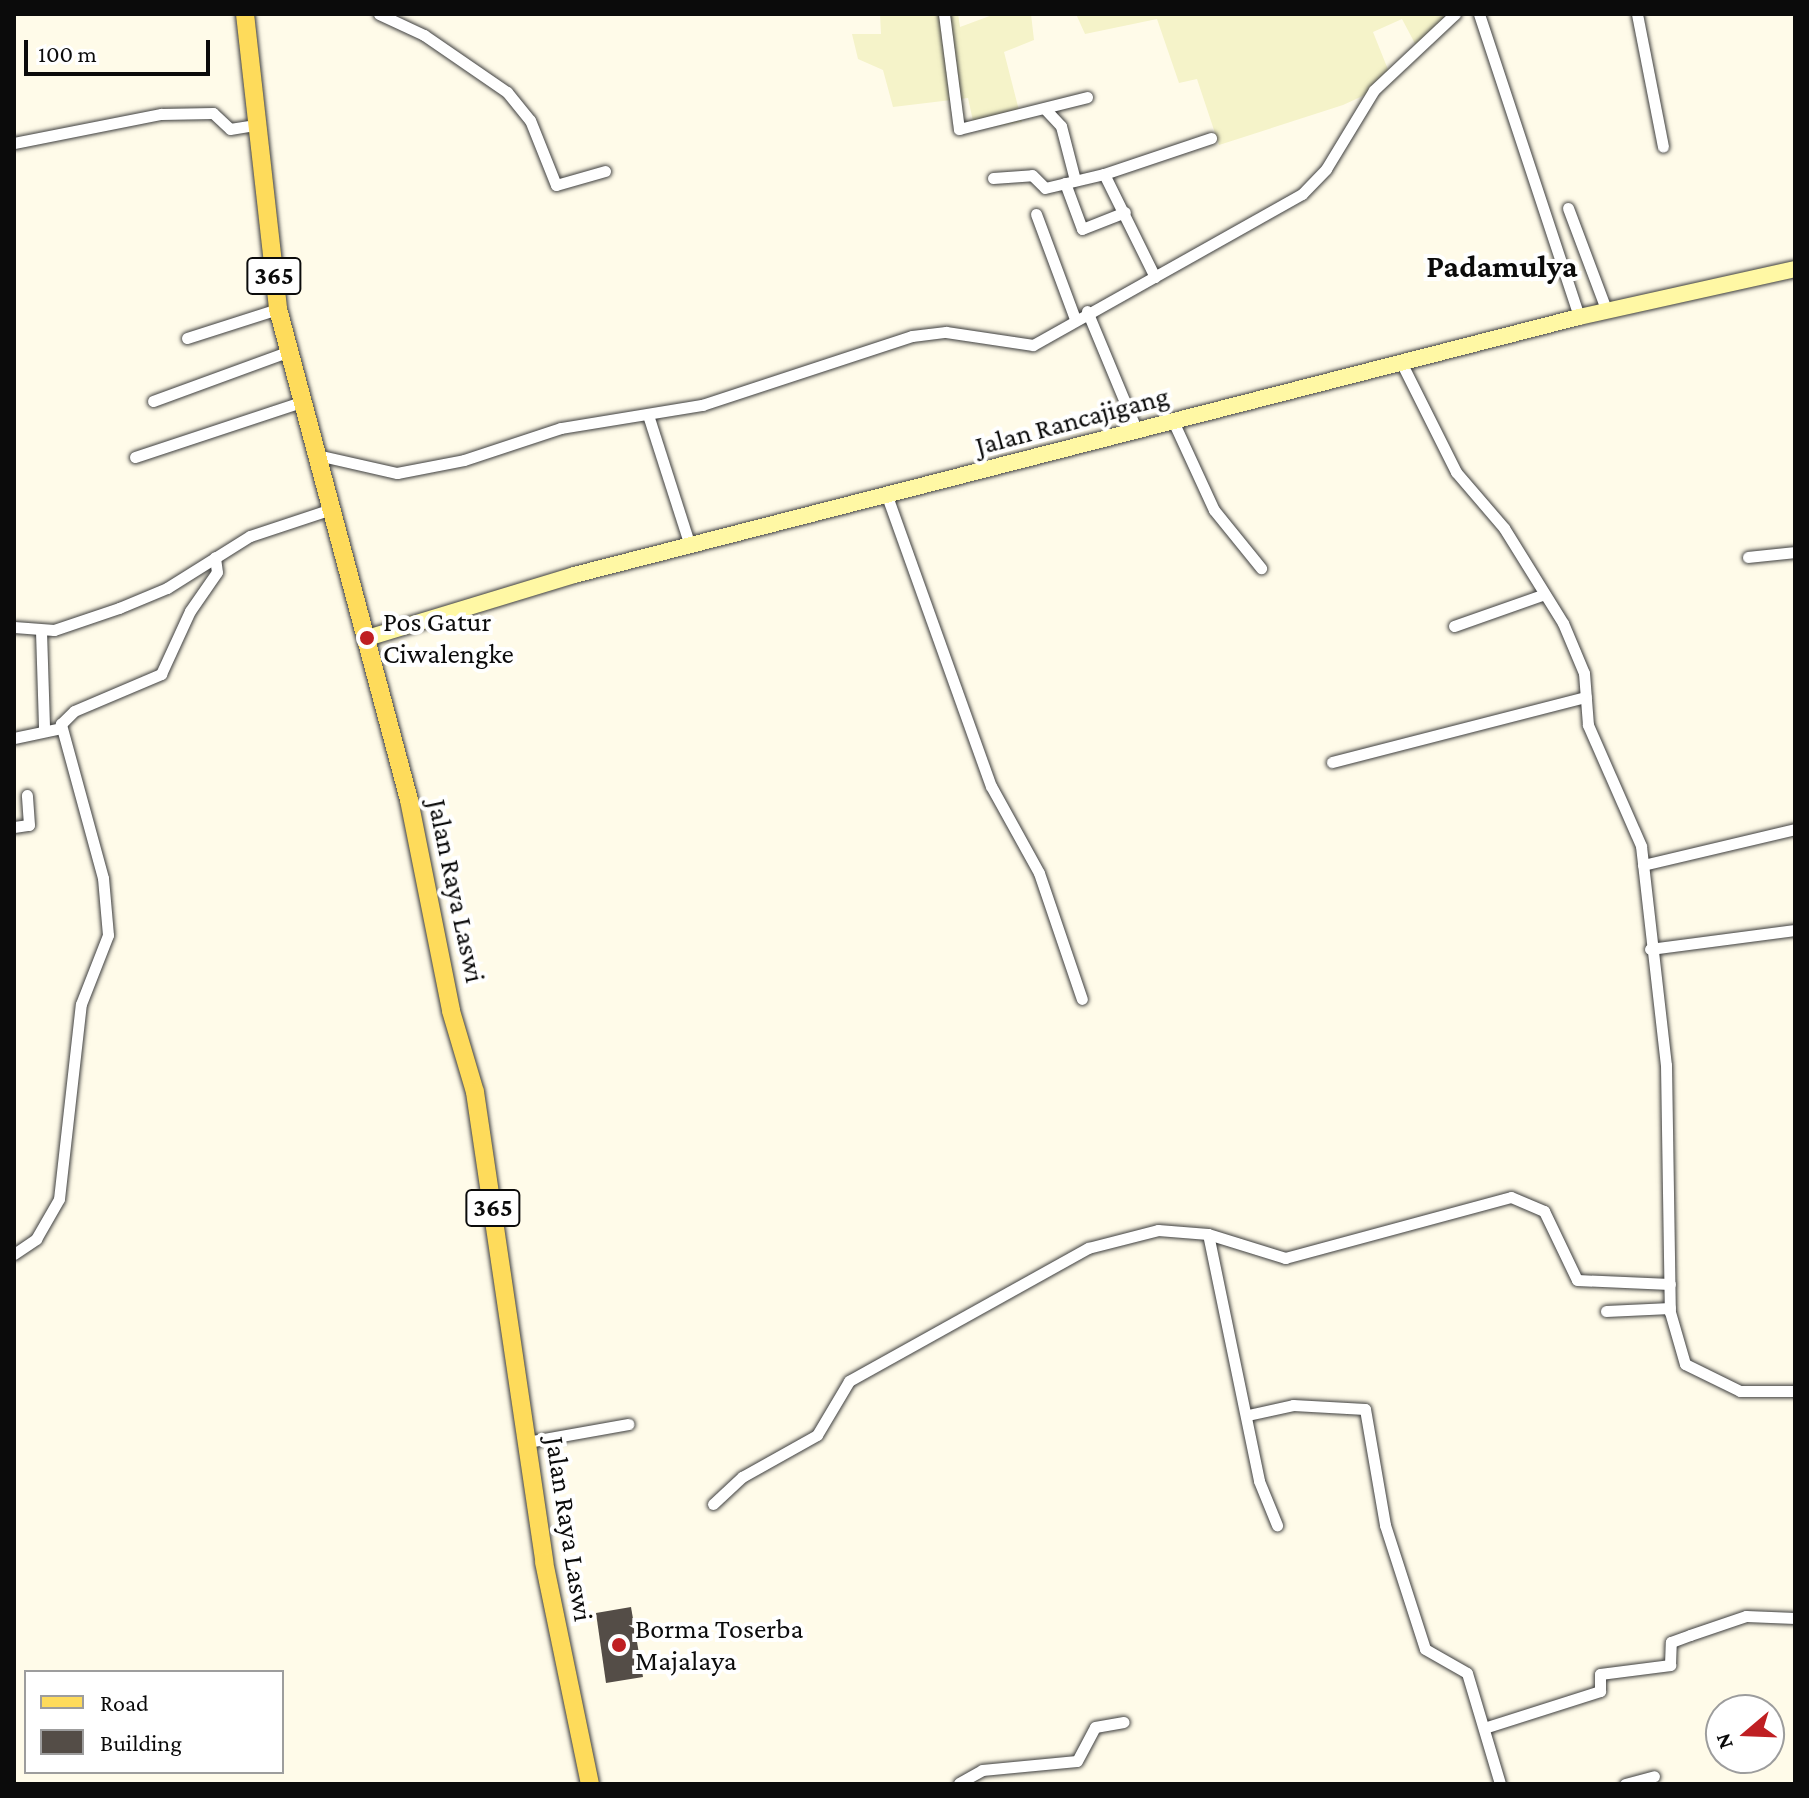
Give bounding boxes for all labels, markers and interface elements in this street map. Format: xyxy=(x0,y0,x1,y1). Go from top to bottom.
scale bar xyxy=(28,24,214,74)
text: 100 m xyxy=(38,40,97,67)
district label: Padamulya xyxy=(1426,247,1578,285)
road number: 365 xyxy=(246,254,302,298)
street label: Jalan Rancajigang xyxy=(972,379,1172,463)
place label: Pos Gatur Ciwalengke xyxy=(383,605,514,671)
marker: Pos Gatur Ciwalengke xyxy=(358,629,376,647)
street label: Jalan Raya Laswi xyxy=(420,796,492,986)
road number: 365 xyxy=(465,1186,521,1230)
street label: Jalan Raya Laswi xyxy=(538,1434,600,1624)
place label: Borma Toserba Majalaya xyxy=(635,1612,803,1678)
marker: Borma Toserba Majalaya xyxy=(610,1636,628,1654)
legend xyxy=(24,1670,284,1774)
text: Road xyxy=(100,1689,149,1716)
north arrow xyxy=(1705,1694,1785,1774)
text: Building xyxy=(100,1729,182,1756)
text: N xyxy=(1709,1730,1738,1752)

